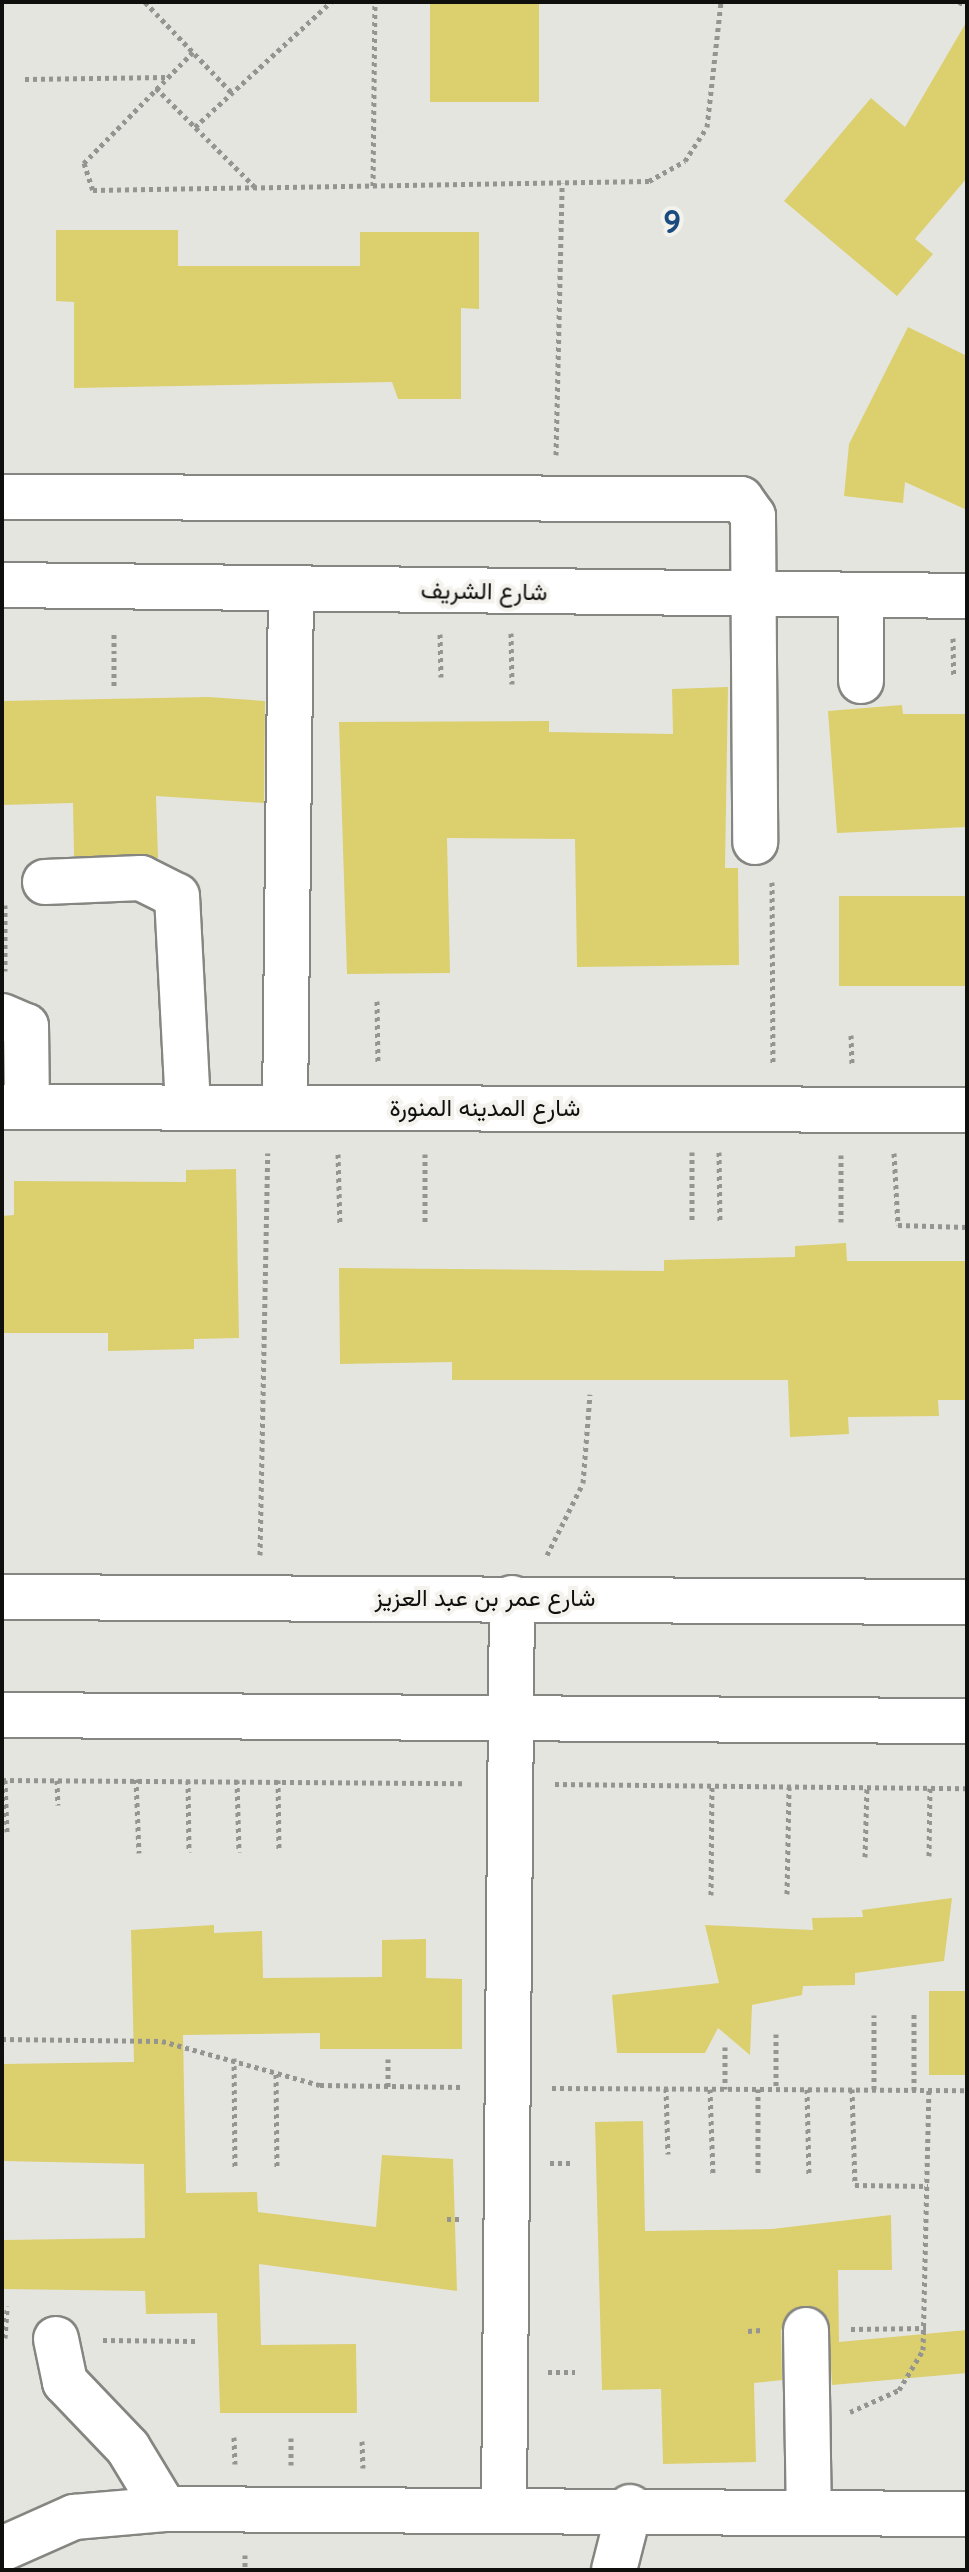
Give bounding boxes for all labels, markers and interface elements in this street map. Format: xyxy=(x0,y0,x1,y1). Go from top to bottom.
district label: 9 xyxy=(663,202,681,240)
street label: شارع الشريف xyxy=(420,575,548,607)
street label: شارع المدينه المنورة xyxy=(390,1094,580,1122)
street label: شارع عمر بن عبد العزيز xyxy=(374,1584,596,1612)

